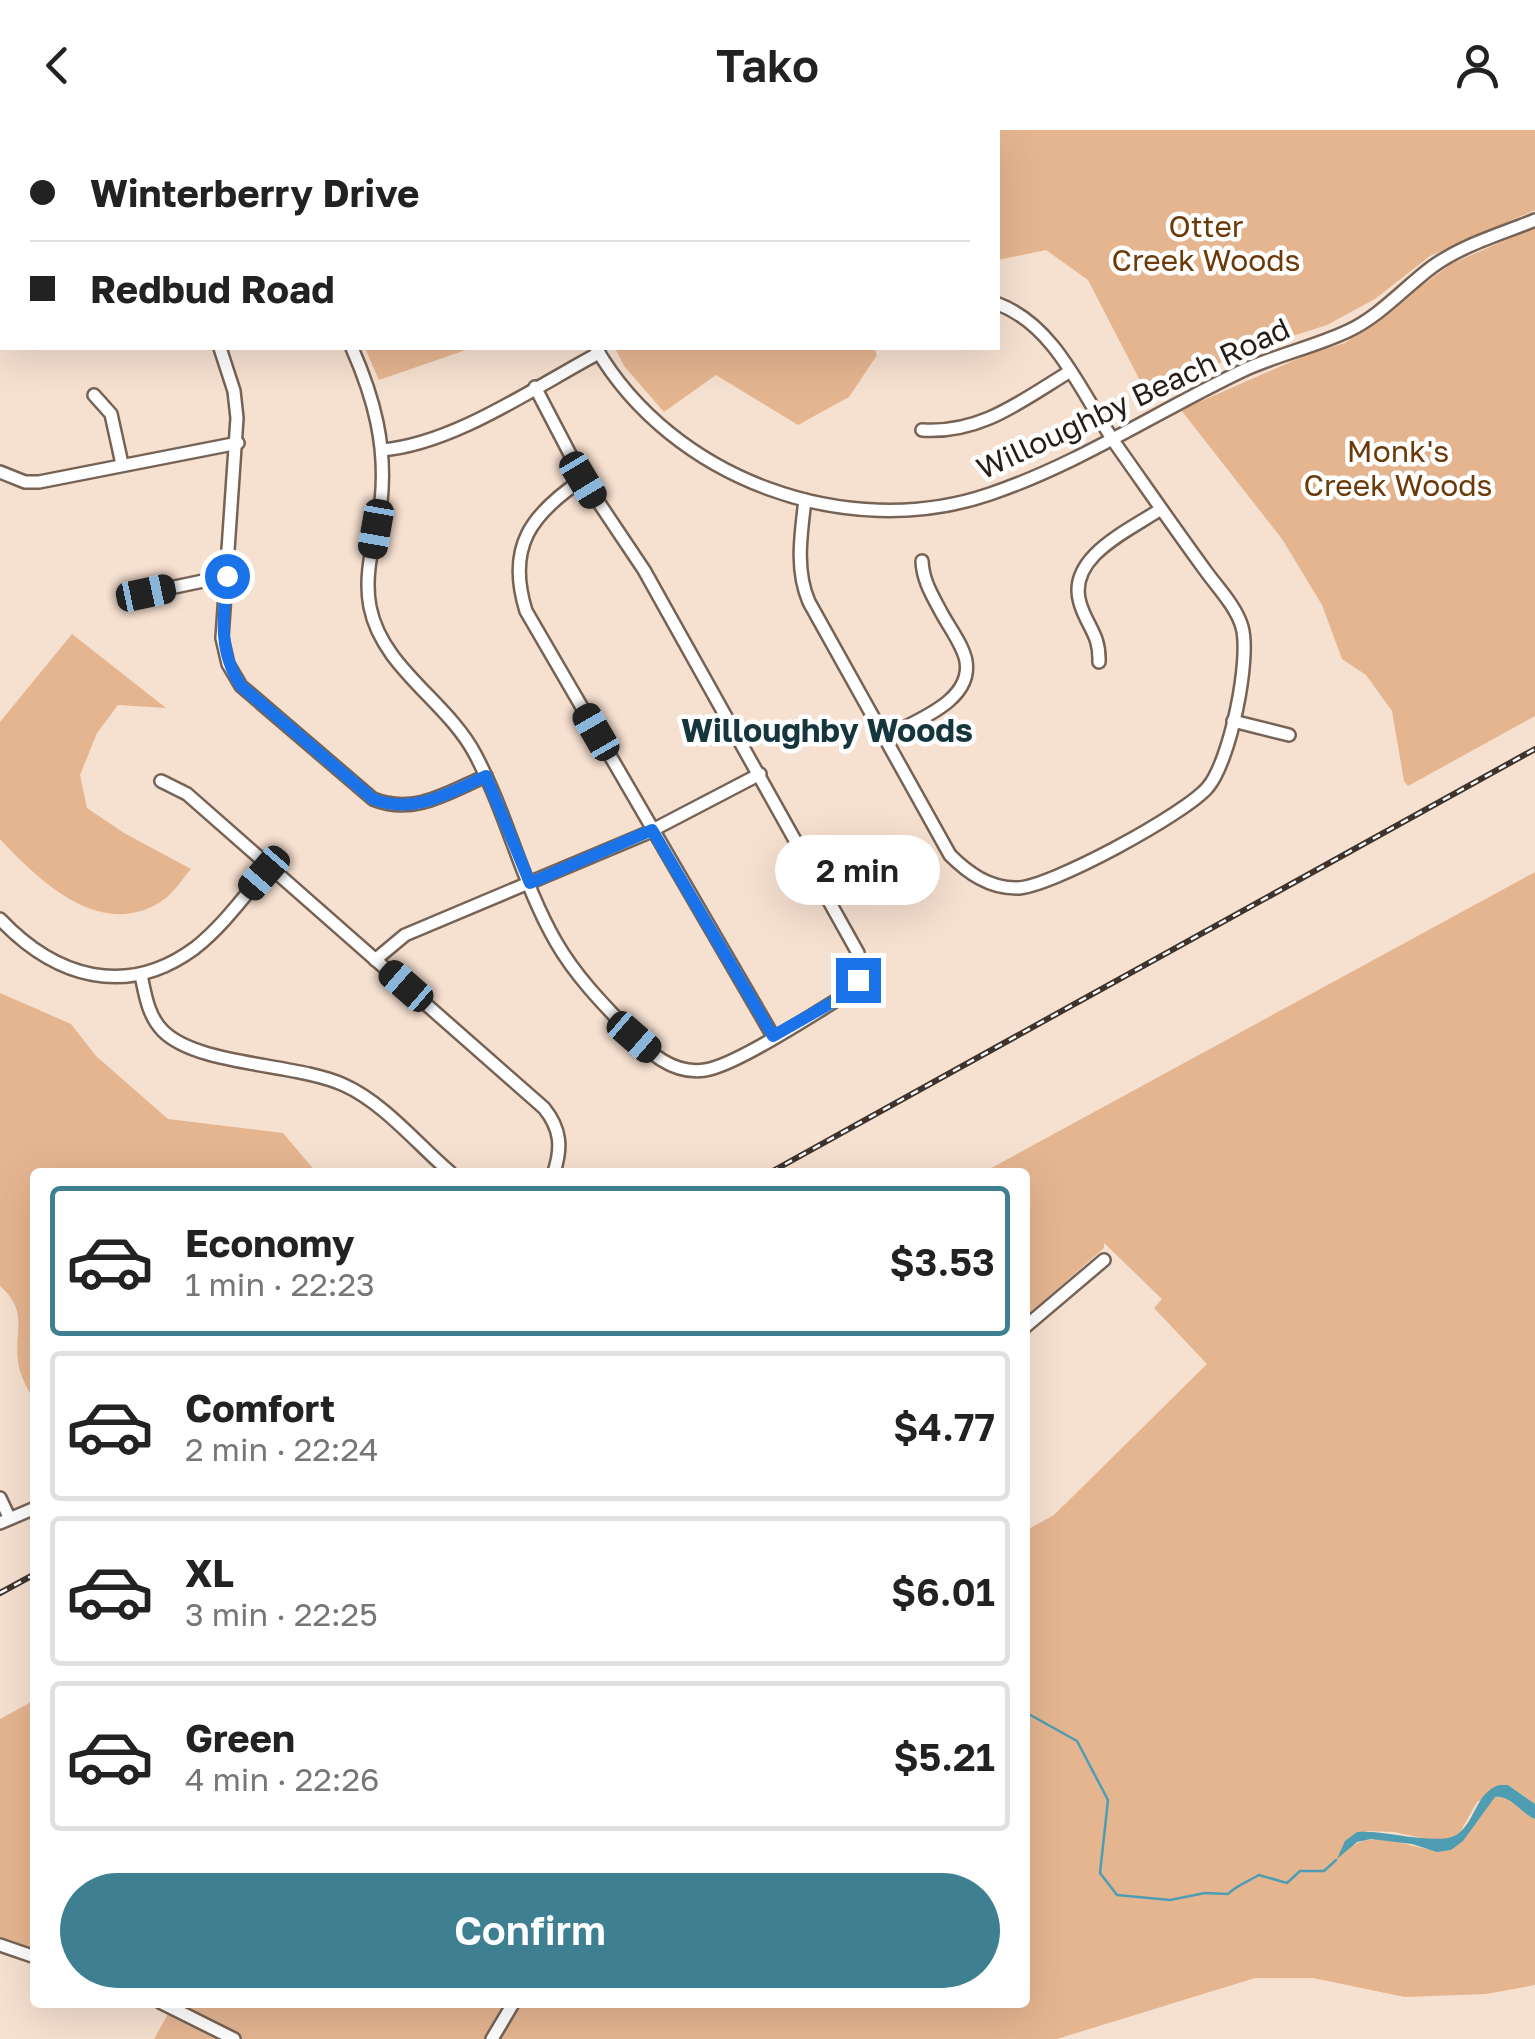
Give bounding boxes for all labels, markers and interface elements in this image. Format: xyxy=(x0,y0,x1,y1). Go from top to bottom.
icon: back xyxy=(30,38,85,93)
text: Tako xyxy=(716,38,819,92)
icon: person xyxy=(1450,38,1505,93)
text: Winterberry Drive xyxy=(90,170,419,215)
park label: Otter Creek Woods xyxy=(1112,208,1301,278)
text: Redbud Road xyxy=(90,266,335,311)
street label: Willoughby Beach Road xyxy=(971,310,1295,486)
park label: Monk's Creek Woods xyxy=(1304,433,1493,503)
car xyxy=(555,447,611,513)
car xyxy=(356,497,396,561)
route start xyxy=(205,554,250,599)
car xyxy=(114,572,178,614)
car xyxy=(568,699,624,765)
district label: Willoughby Woods xyxy=(681,711,973,749)
callout: 2 min xyxy=(776,835,940,905)
car xyxy=(233,841,295,905)
text: 2 min xyxy=(816,851,899,889)
car xyxy=(374,955,438,1017)
route end xyxy=(836,958,881,1003)
car xyxy=(602,1006,666,1068)
icon: car xyxy=(65,1216,155,1306)
text: Economy xyxy=(185,1220,354,1265)
text: $3.53 xyxy=(890,1239,995,1284)
text: 1 min · 22:23 xyxy=(185,1265,375,1303)
icon: car xyxy=(65,1381,155,1471)
text: Comfort xyxy=(185,1385,335,1430)
text: $4.77 xyxy=(893,1404,995,1449)
text: 2 min · 22:24 xyxy=(185,1430,379,1468)
icon: car xyxy=(65,1546,155,1636)
text: XL xyxy=(185,1550,234,1595)
text: $6.01 xyxy=(891,1569,995,1614)
text: 3 min · 22:25 xyxy=(185,1595,378,1633)
icon: car xyxy=(65,1711,155,1801)
text: Green xyxy=(185,1715,295,1760)
text: $5.21 xyxy=(894,1734,995,1779)
text: 4 min · 22:26 xyxy=(185,1760,379,1798)
button: Confirm xyxy=(60,1873,1000,1988)

